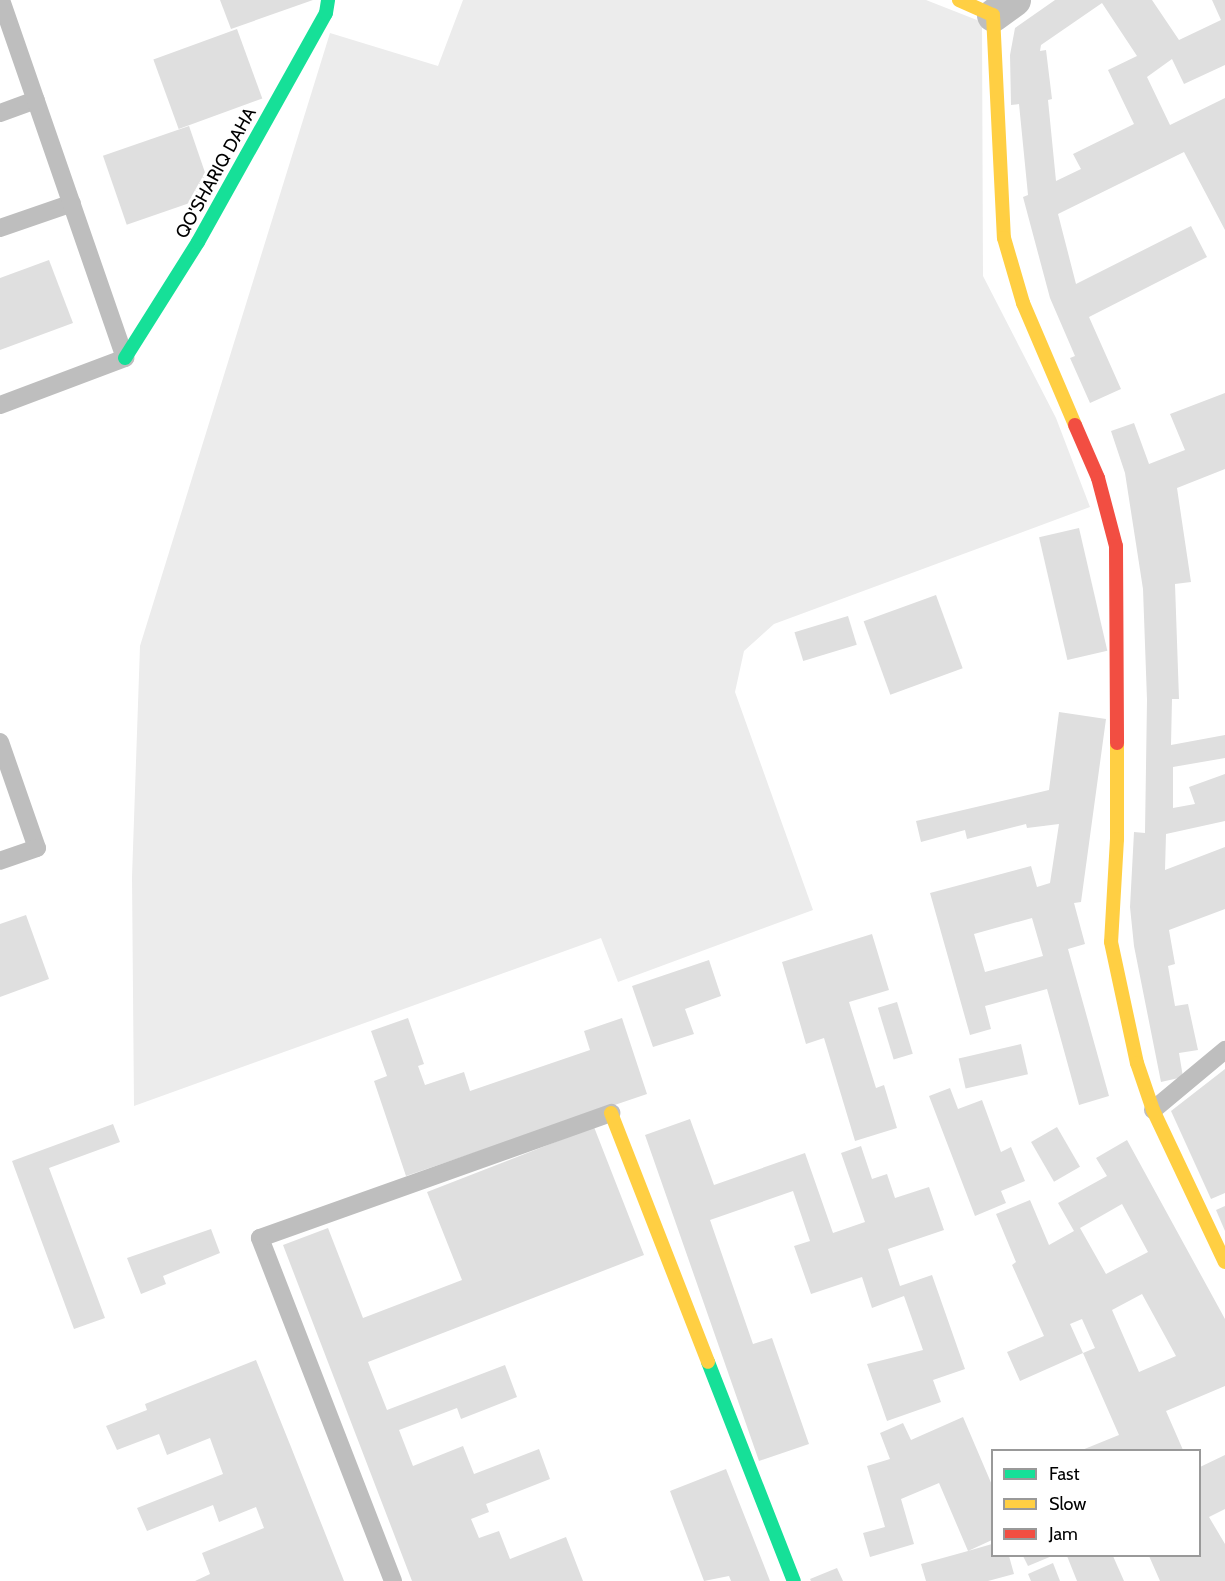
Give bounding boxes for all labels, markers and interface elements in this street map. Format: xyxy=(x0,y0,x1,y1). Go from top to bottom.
street label: QO'SHARIQ DAHA xyxy=(171,104,261,242)
legend xyxy=(991,1449,1201,1557)
text: Fast xyxy=(1049,1463,1080,1485)
text: Slow xyxy=(1049,1493,1086,1515)
text: Jam xyxy=(1049,1523,1078,1545)

